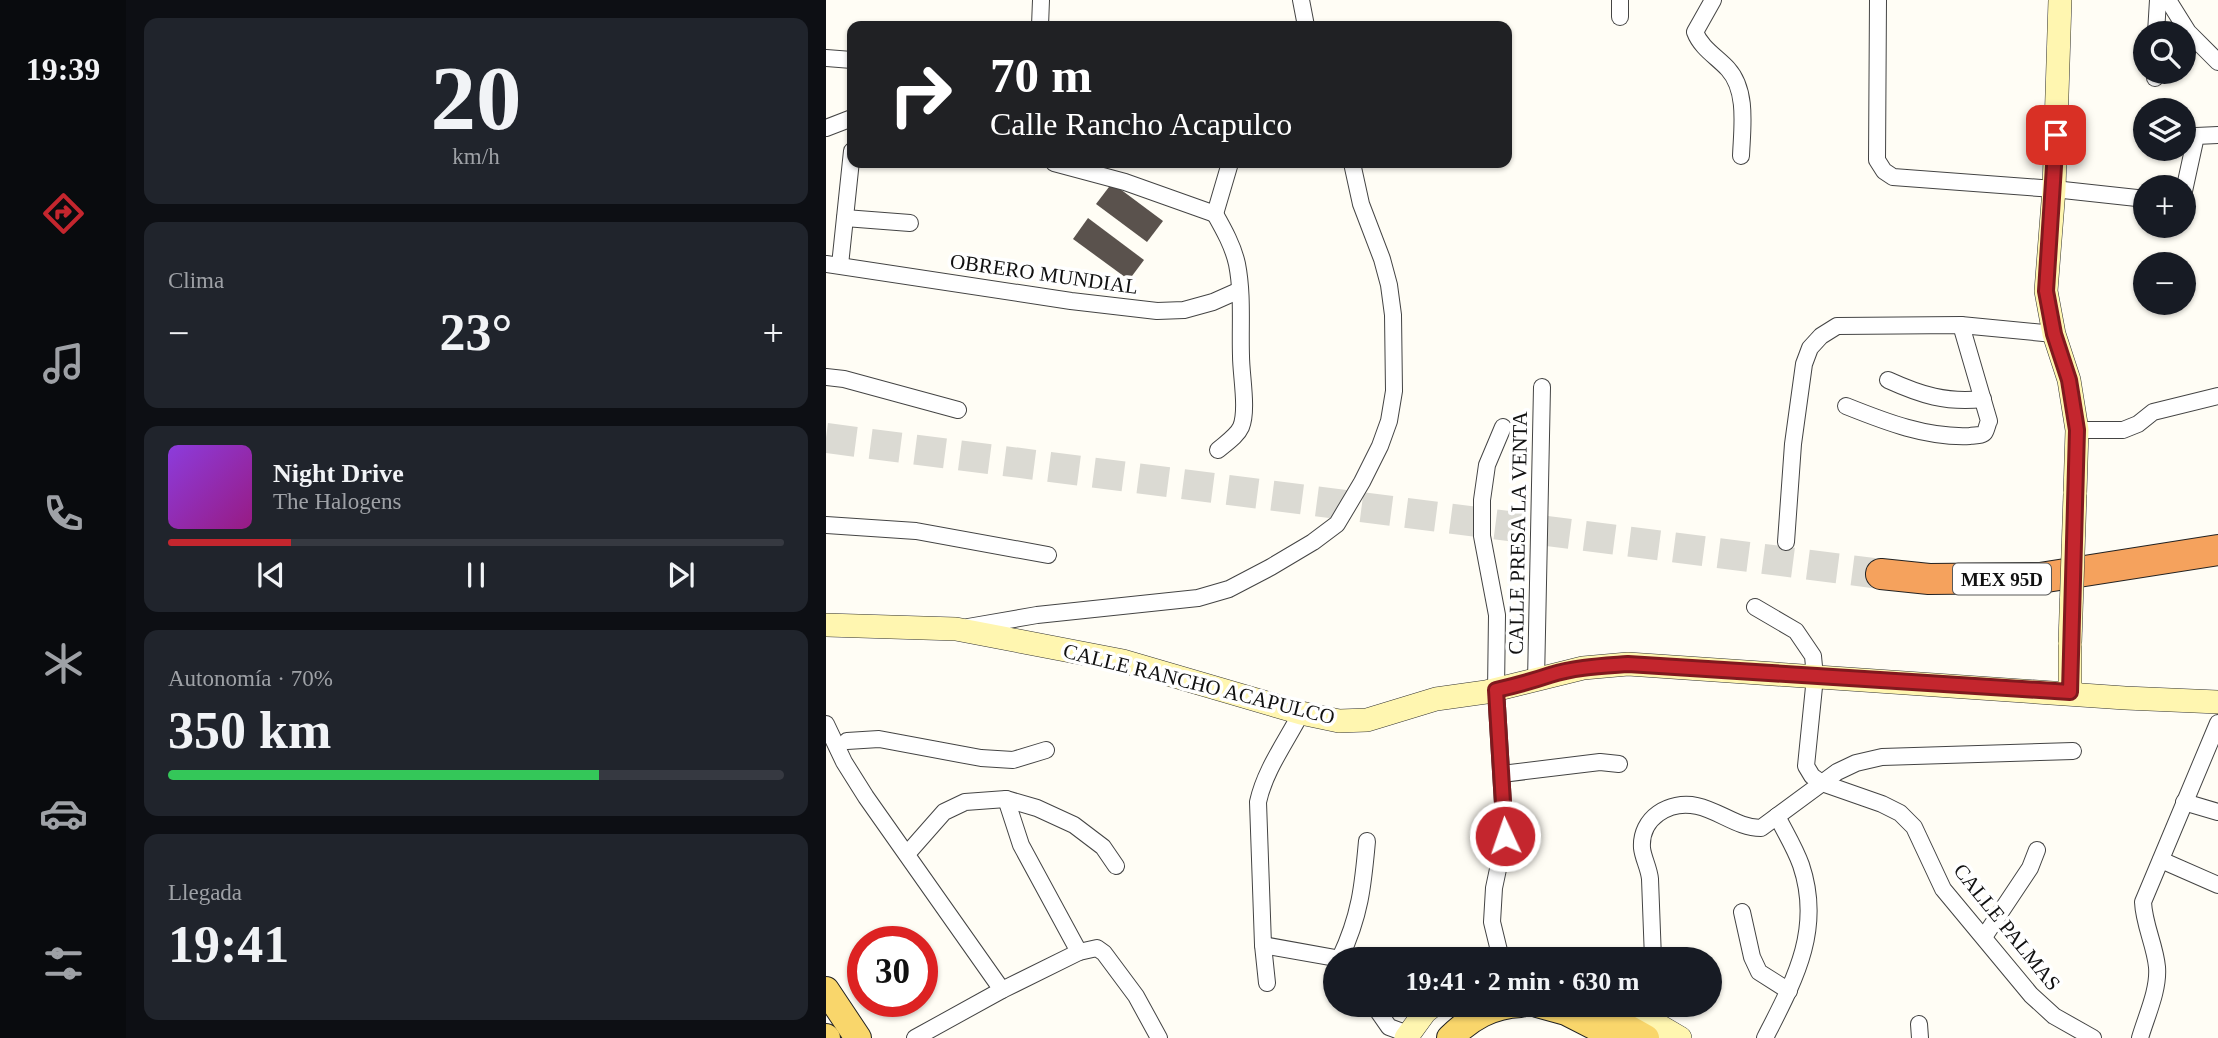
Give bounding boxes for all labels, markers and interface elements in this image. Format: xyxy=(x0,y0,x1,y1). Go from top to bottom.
map controls xyxy=(2133,21,2196,315)
button: search xyxy=(2133,21,2196,84)
text: 20 xyxy=(431,48,522,149)
text: 70 m xyxy=(990,48,1092,103)
icon: right xyxy=(875,49,966,140)
text: 19:39 xyxy=(26,51,100,87)
button: layers xyxy=(2133,98,2196,161)
pin xyxy=(2026,105,2086,165)
text: Calle Rancho Acapulco xyxy=(990,106,1292,142)
icon: arrive xyxy=(2037,116,2075,154)
text: km/h xyxy=(452,144,500,169)
button: + xyxy=(2133,175,2196,238)
icon: directions xyxy=(39,189,88,238)
street label: OBRERO MUNDIAL xyxy=(948,249,1140,299)
button: − xyxy=(2133,252,2196,315)
text: Clima xyxy=(168,268,224,293)
text: 23° xyxy=(440,304,512,361)
text: − xyxy=(168,312,189,354)
text: + xyxy=(763,312,784,354)
icon: music xyxy=(39,339,88,388)
street label: CALLE PRESA LA VENTA xyxy=(1504,410,1532,655)
text: Night Drive xyxy=(273,459,404,488)
icon: phone xyxy=(39,489,88,538)
text: The Halogens xyxy=(273,489,401,514)
icon: previous xyxy=(252,556,290,594)
icon: pause xyxy=(457,556,495,594)
icon: next xyxy=(662,556,700,594)
road number: MEX 95D xyxy=(1953,564,2051,594)
icon: climate xyxy=(39,639,88,688)
street label: CALLE RANCHO ACAPULCO xyxy=(1061,639,1337,729)
text: Autonomía · 70% xyxy=(168,666,333,691)
text: 350 km xyxy=(168,702,331,759)
icon: car xyxy=(39,789,88,838)
position arrow xyxy=(1468,799,1542,873)
street label: CALLE PALMAS xyxy=(1949,859,2065,995)
text: Llegada xyxy=(168,880,242,905)
text: 19:41 xyxy=(168,916,289,973)
speed limit sign: 30 xyxy=(847,926,938,1017)
icon: filters xyxy=(39,939,88,988)
text: 19:41 · 2 min · 630 m xyxy=(1406,967,1640,996)

